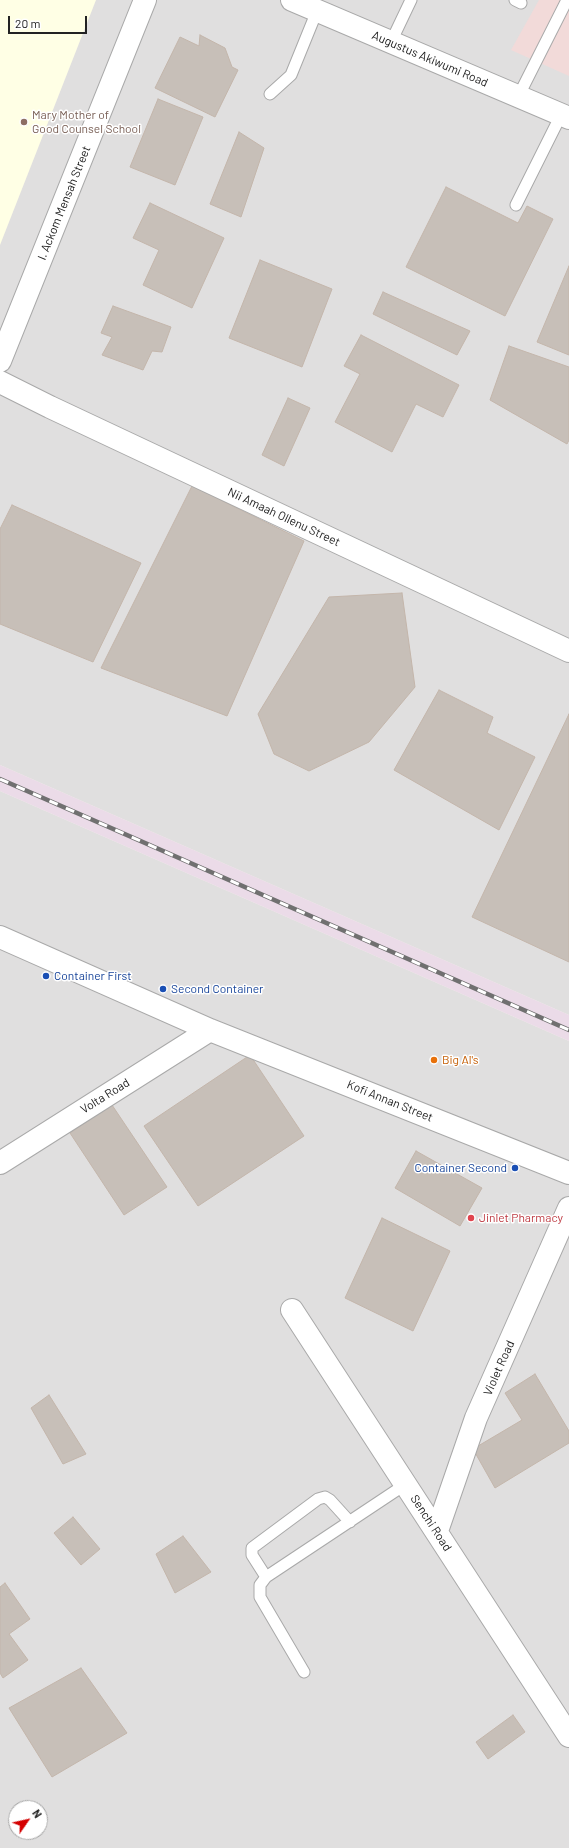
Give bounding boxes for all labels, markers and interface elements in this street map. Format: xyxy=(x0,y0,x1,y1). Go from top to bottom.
scale bar xyxy=(10,8,89,34)
text: 20 m xyxy=(15,16,41,30)
street label: Augustus Akiwumi Road xyxy=(370,28,490,90)
place label: Mary Mother of Good Counsel School xyxy=(32,108,141,136)
marker: Mary Mother of Good Counsel School xyxy=(19,117,29,127)
street label: I. Ackom Mensah Street xyxy=(35,144,93,262)
street label: Nii Amaah Ollenu Street xyxy=(225,485,343,549)
place label: Container First xyxy=(54,969,132,983)
marker: Container First xyxy=(41,971,51,981)
place label: Second Container xyxy=(171,982,263,996)
marker: Second Container xyxy=(158,984,168,994)
place label: Big Al's xyxy=(442,1053,478,1067)
marker: Big Al's xyxy=(429,1055,439,1065)
street label: Volta Road xyxy=(78,1075,132,1117)
street label: Kofi Annan Street xyxy=(345,1077,435,1125)
place label: Container Second xyxy=(415,1161,507,1175)
marker: Container Second xyxy=(510,1163,520,1173)
place label: Jinlet Pharmacy xyxy=(479,1211,563,1225)
marker: Jinlet Pharmacy xyxy=(466,1213,476,1223)
street label: Violet Road xyxy=(480,1338,518,1398)
street label: Senchi Road xyxy=(407,1492,455,1554)
north arrow xyxy=(8,1800,48,1840)
text: N xyxy=(30,1807,45,1820)

